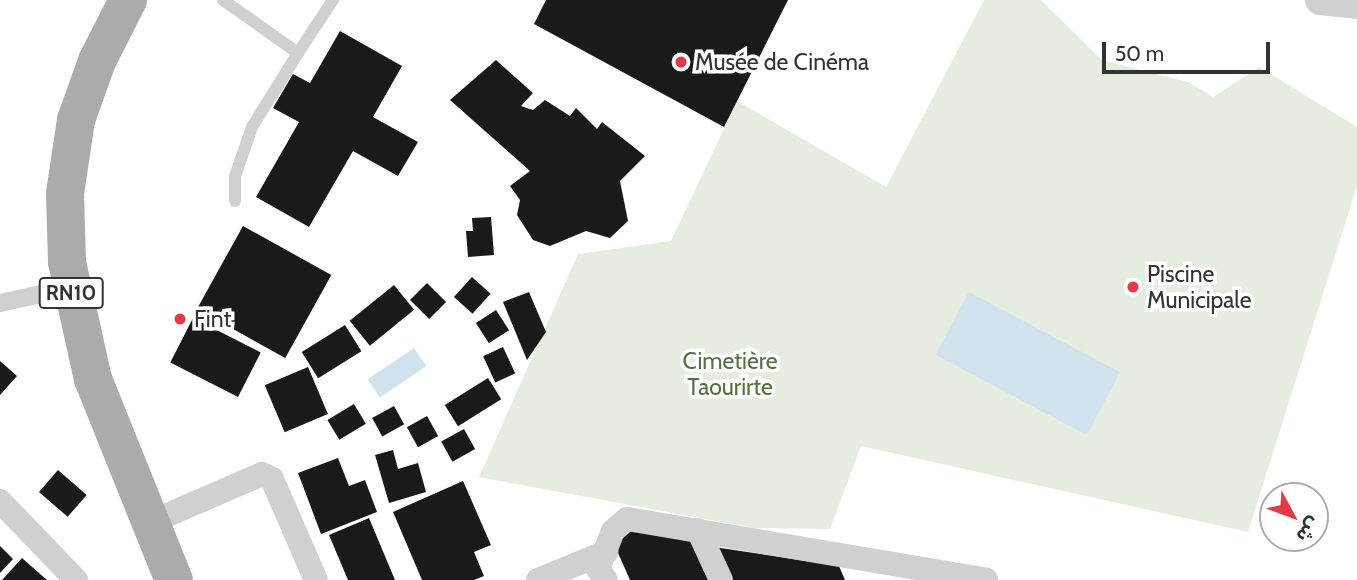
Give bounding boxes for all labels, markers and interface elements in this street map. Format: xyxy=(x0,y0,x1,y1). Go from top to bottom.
scale bar xyxy=(1105,28,1273,72)
text: 50 m xyxy=(1115,41,1164,66)
place label: Musée de Cinéma xyxy=(695,48,869,76)
marker: Musée de Cinéma xyxy=(673,54,689,70)
place label: Piscine Municipale xyxy=(1147,260,1251,314)
road number: RN10 xyxy=(38,276,104,310)
marker: Piscine Municipale xyxy=(1125,279,1141,295)
place label: Fint xyxy=(194,305,231,333)
marker: Fint xyxy=(172,311,188,327)
park label: Cimetière Taourirte xyxy=(683,347,777,401)
north arrow xyxy=(1259,482,1329,552)
text: ش xyxy=(1291,512,1326,547)

